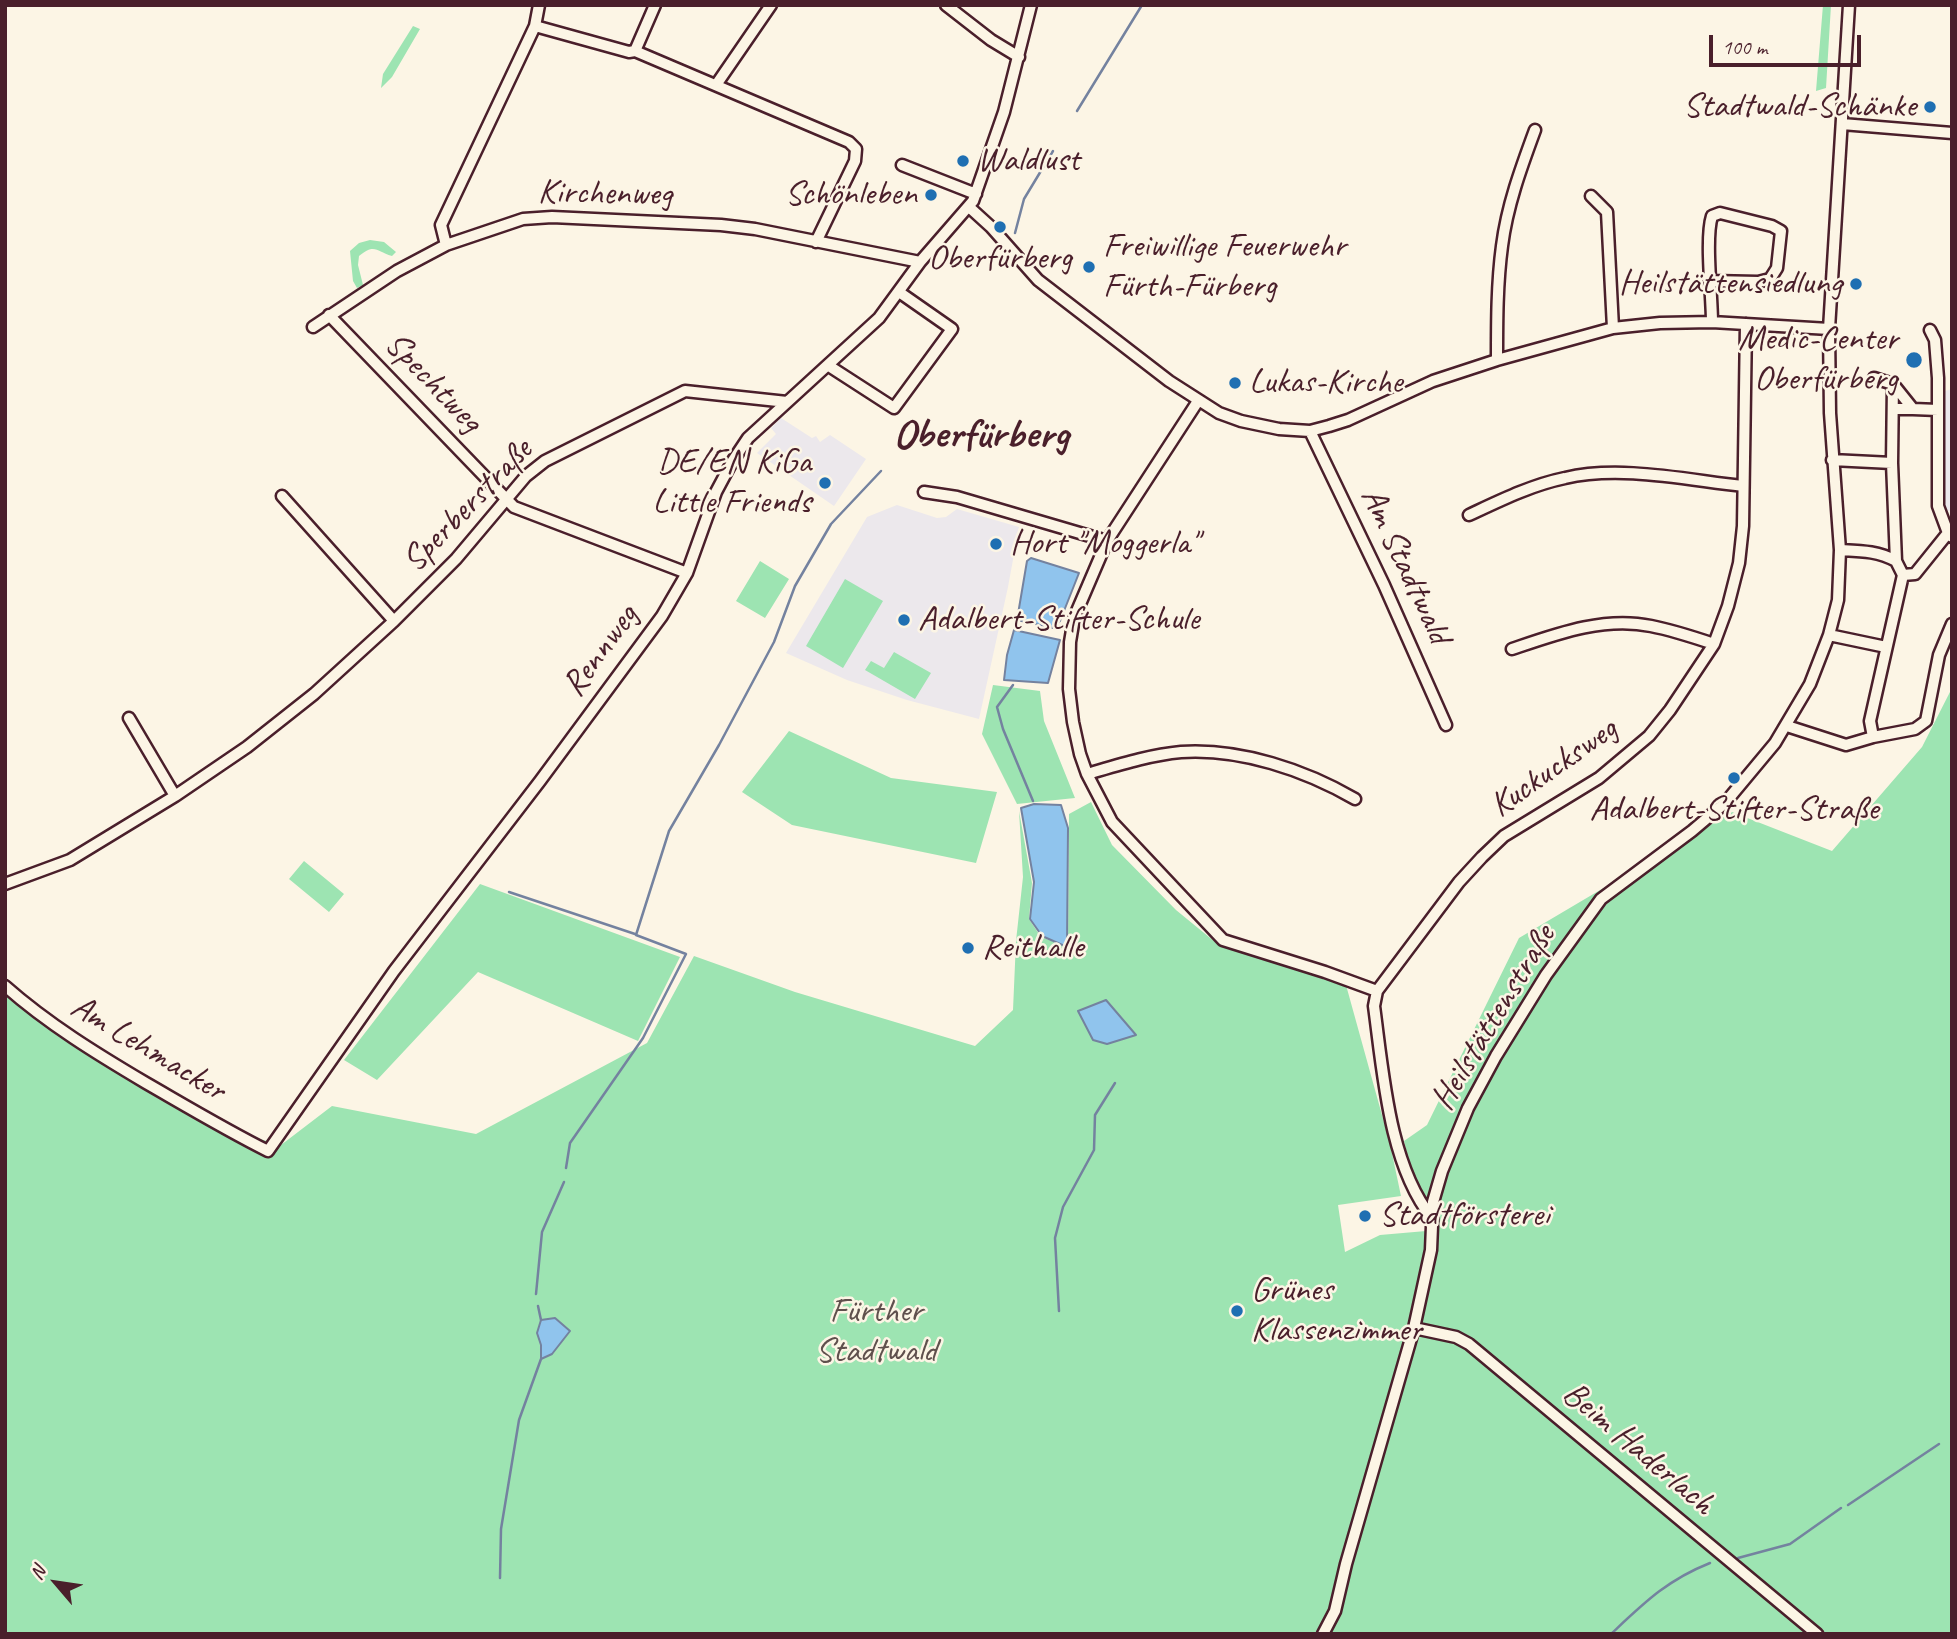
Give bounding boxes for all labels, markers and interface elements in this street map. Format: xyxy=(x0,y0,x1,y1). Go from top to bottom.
scale bar xyxy=(1712,21,1864,65)
text: 100 m xyxy=(1722,34,1767,60)
place label: Stadtwald-Schänke xyxy=(1683,86,1916,128)
marker: Stadtwald-Schänke xyxy=(1922,99,1938,115)
place label: Waldlust xyxy=(977,140,1080,182)
marker: Waldlust xyxy=(955,153,971,169)
street label: Kirchenweg xyxy=(538,172,672,216)
place label: Schönleben xyxy=(785,174,917,216)
marker: Schönleben xyxy=(923,187,939,203)
marker: Oberfürberg xyxy=(992,219,1008,235)
place label: Freiwillige Feuerwehr Fürth-Fürberg xyxy=(1103,226,1346,308)
place label: Oberfürberg xyxy=(928,238,1072,280)
marker: Freiwillige Feuerwehr Fürth-Fürberg xyxy=(1081,259,1097,275)
place label: Heilstättensiedlung xyxy=(1619,263,1842,305)
marker: Heilstättensiedlung xyxy=(1848,276,1864,292)
place label: Medic-Center Oberfürberg xyxy=(1738,319,1898,401)
street label: Spechtweg xyxy=(375,324,491,442)
marker: Medic-Center Oberfürberg xyxy=(1904,350,1924,370)
place label: Lukas-Kirche xyxy=(1249,362,1402,404)
marker: Lukas-Kirche xyxy=(1227,375,1243,391)
district label: Oberfürberg xyxy=(893,411,1069,461)
street label: Sperberstraße xyxy=(394,431,542,581)
place label: DE/EN KiGa Little Friends xyxy=(653,442,811,524)
marker: DE/EN KiGa Little Friends xyxy=(817,475,833,491)
street label: Am Stadtwald xyxy=(1351,481,1459,651)
place label: Hort "Moggerla" xyxy=(1010,523,1198,565)
marker: Hort "Moggerla" xyxy=(988,536,1004,552)
street label: Rennweg xyxy=(554,597,648,705)
place label: Adalbert-Stifter-Schule xyxy=(918,599,1199,641)
marker: Adalbert-Stifter-Schule xyxy=(896,612,912,628)
street label: Kuckucksweg xyxy=(1482,709,1626,827)
marker: Adalbert-Stifter-Straße xyxy=(1726,770,1742,786)
place label: Adalbert-Stifter-Straße xyxy=(1590,789,1878,831)
street label: Heilstättenstraße xyxy=(1422,918,1566,1118)
place label: Reithalle xyxy=(982,927,1083,969)
marker: Reithalle xyxy=(960,940,976,956)
street label: Am Lehmacker xyxy=(63,986,233,1112)
place label: Stadtförsterei xyxy=(1379,1195,1549,1237)
marker: Stadtförsterei xyxy=(1357,1208,1373,1224)
place label: Grünes Klassenzimmer xyxy=(1251,1270,1422,1352)
park label: Fürther Stadtwald xyxy=(815,1291,937,1373)
marker: Grünes Klassenzimmer xyxy=(1229,1303,1245,1319)
street label: Beim Haderlach xyxy=(1553,1373,1723,1525)
north arrow xyxy=(21,1548,91,1618)
text: N xyxy=(24,1562,51,1584)

